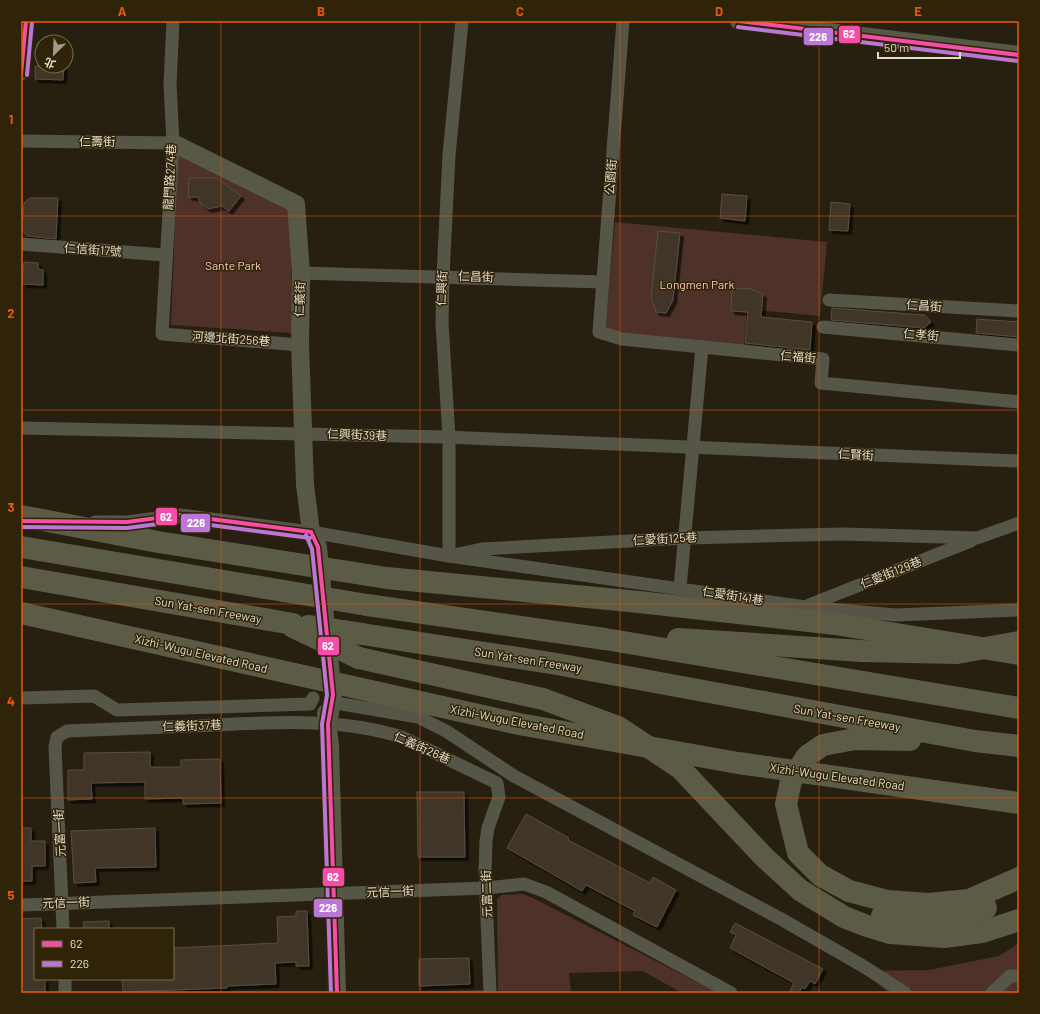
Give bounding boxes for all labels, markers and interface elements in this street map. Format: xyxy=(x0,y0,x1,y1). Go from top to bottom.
text: A xyxy=(118,3,127,19)
text: B xyxy=(317,3,325,19)
text: C xyxy=(516,3,524,19)
text: D xyxy=(715,3,723,19)
text: E xyxy=(914,3,922,19)
line badge: 62 xyxy=(838,25,861,44)
line badge: 226 xyxy=(803,27,834,46)
text: 62 xyxy=(843,27,855,40)
text: 226 xyxy=(809,30,827,43)
north arrow xyxy=(34,34,74,74)
scale bar xyxy=(878,34,960,60)
text: 50 m xyxy=(884,40,909,54)
text: 北 xyxy=(42,55,57,72)
text: 1 xyxy=(9,111,13,127)
street label: 仁壽街 xyxy=(79,134,115,148)
street label: 龍門路274巷 xyxy=(160,143,178,211)
street label: 公園街 xyxy=(602,158,618,195)
street label: 仁信街17號 xyxy=(64,240,122,258)
park label: Sante Park xyxy=(205,258,261,272)
street label: 仁昌街 xyxy=(458,268,494,284)
street label: 仁興街 xyxy=(433,270,449,306)
park label: Longmen Park xyxy=(660,277,734,291)
street label: 仁義街 xyxy=(291,281,307,317)
street label: 仁昌街 xyxy=(906,297,943,313)
text: 2 xyxy=(7,305,15,321)
street label: 仁孝街 xyxy=(903,325,940,343)
street label: 河邊北街256巷 xyxy=(191,328,271,348)
street label: 仁福街 xyxy=(780,347,817,365)
street label: 仁興街39巷 xyxy=(327,426,387,442)
street label: 仁賢街 xyxy=(838,446,874,462)
text: 3 xyxy=(7,499,15,515)
line badge: 62 xyxy=(155,507,178,526)
text: 62 xyxy=(160,510,172,523)
line badge: 226 xyxy=(180,513,211,533)
text: 226 xyxy=(187,516,205,529)
street label: 仁愛街125巷 xyxy=(632,529,698,547)
street label: 仁愛街129巷 xyxy=(858,553,923,591)
street label: 仁愛街141巷 xyxy=(701,583,765,607)
street label: Sun Yat-sen Freeway xyxy=(154,593,263,625)
street label: Xizhi-Wugu Elevated Road xyxy=(133,631,269,675)
line badge: 62 xyxy=(317,636,340,656)
text: 62 xyxy=(322,639,334,652)
street label: Sun Yat-sen Freeway xyxy=(474,644,583,674)
text: 4 xyxy=(7,693,15,709)
street label: Xizhi-Wugu Elevated Road xyxy=(449,701,585,741)
street label: Sun Yat-sen Freeway xyxy=(793,701,902,733)
street label: 仁義街37巷 xyxy=(162,717,222,733)
street label: 仁義街26巷 xyxy=(392,728,453,766)
street label: Xizhi-Wugu Elevated Road xyxy=(769,760,905,792)
street label: 元富一街 xyxy=(51,809,67,857)
line badge: 62 xyxy=(322,867,345,887)
text: 62 xyxy=(327,870,339,883)
street label: 元富二街 xyxy=(478,870,494,918)
street label: 元信一街 xyxy=(366,883,414,899)
text: 5 xyxy=(7,887,15,903)
street label: 元信一街 xyxy=(42,894,90,910)
line badge: 226 xyxy=(313,898,343,918)
text: 226 xyxy=(319,901,337,914)
legend xyxy=(34,928,174,980)
text: 62 xyxy=(70,936,83,950)
text: 226 xyxy=(70,956,89,970)

